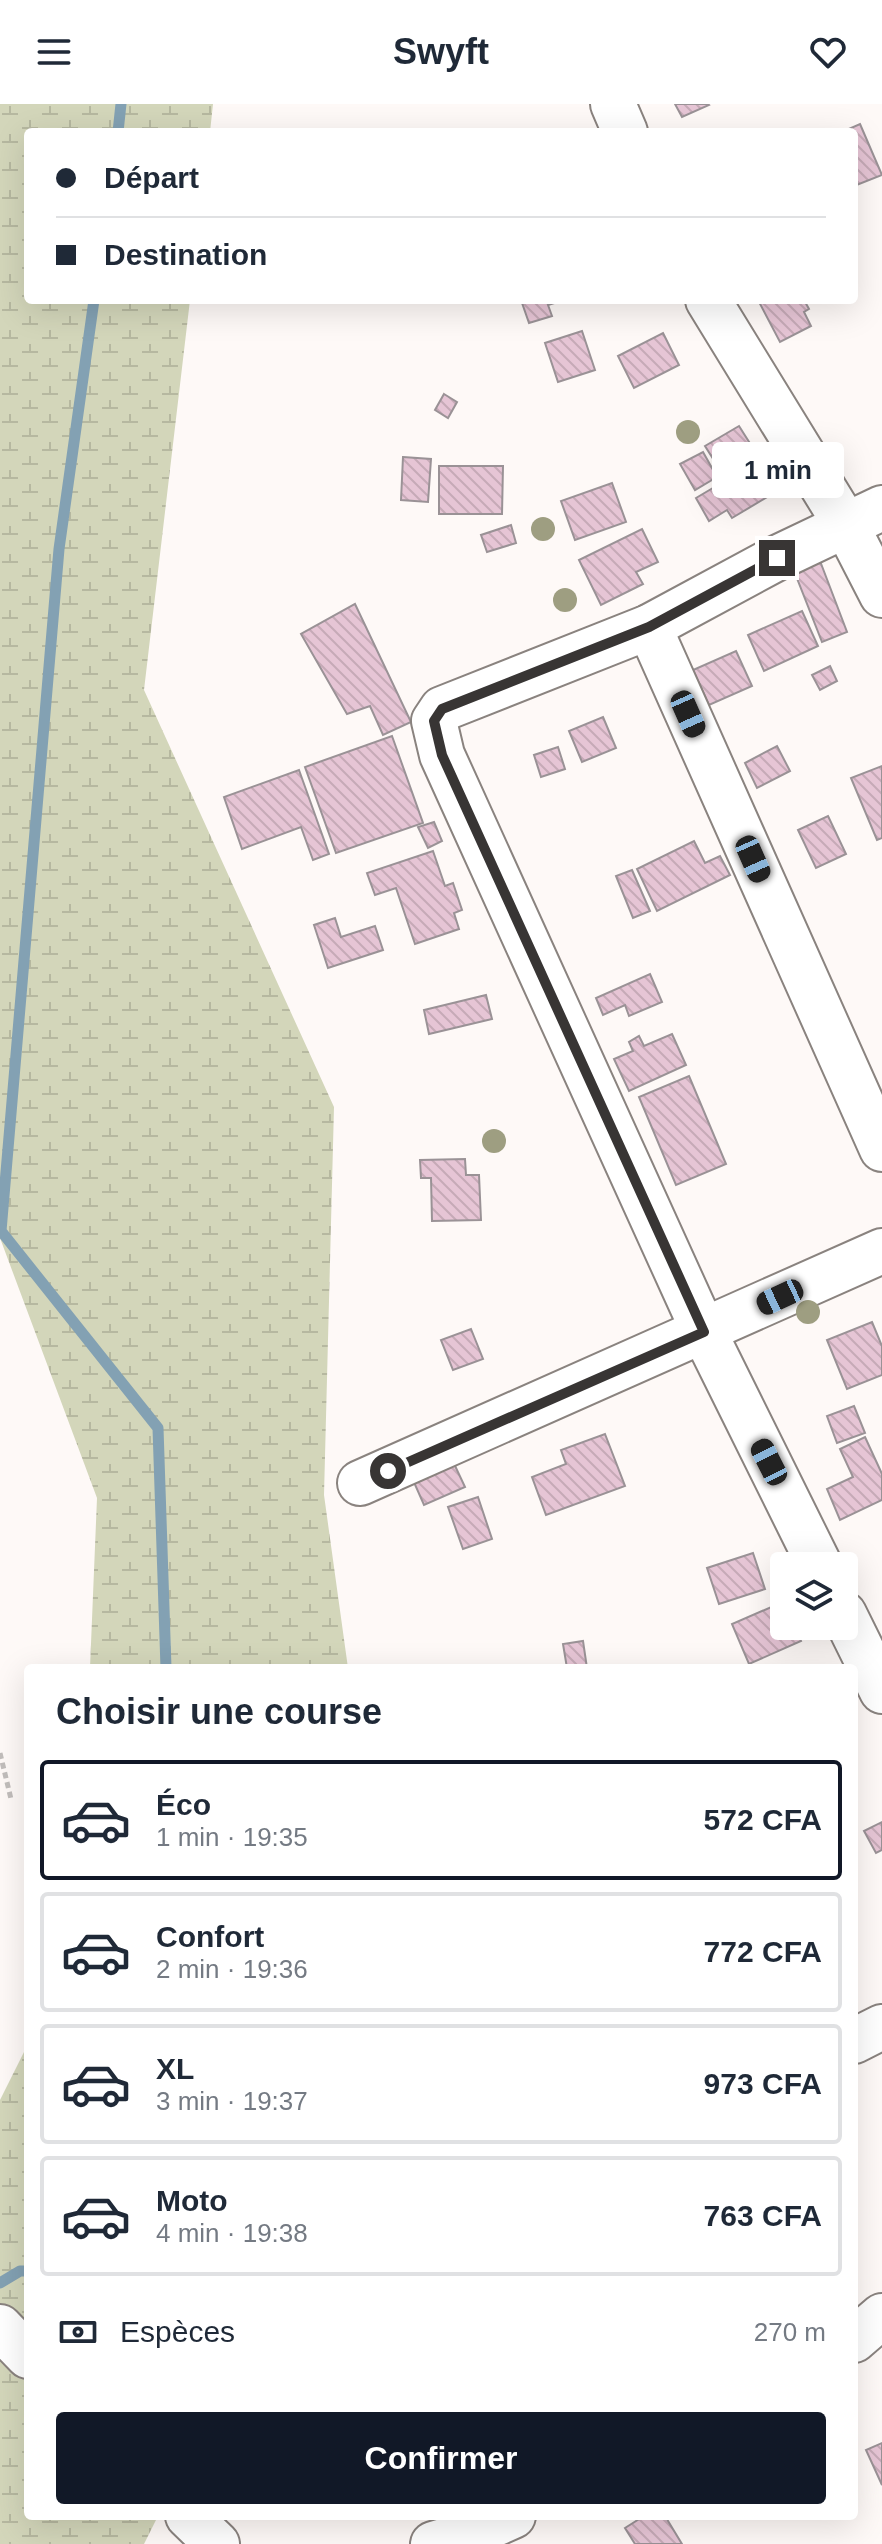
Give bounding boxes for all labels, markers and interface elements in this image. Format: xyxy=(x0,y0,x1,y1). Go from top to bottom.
icon: menu xyxy=(32,30,76,74)
icon: heart xyxy=(806,30,850,74)
text: Swyft xyxy=(393,31,489,72)
text: Départ xyxy=(104,161,199,194)
text: Destination xyxy=(104,238,267,271)
callout: 1 min xyxy=(711,442,843,498)
text: 1 min xyxy=(744,455,812,485)
route end xyxy=(759,540,795,576)
car xyxy=(667,687,709,741)
car xyxy=(732,832,774,886)
car xyxy=(753,1276,807,1318)
car xyxy=(747,1435,791,1489)
route start xyxy=(370,1453,406,1489)
map controls xyxy=(770,1552,858,1640)
button: layers xyxy=(770,1552,858,1640)
text: Choisir une course xyxy=(56,1691,382,1732)
icon: car xyxy=(60,1784,132,1856)
text: Éco xyxy=(156,1788,211,1821)
text: 572 CFA xyxy=(704,1803,822,1836)
text: 1 min · 19:35 xyxy=(156,1822,308,1852)
icon: car xyxy=(60,1916,132,1988)
text: Confort xyxy=(156,1920,264,1953)
text: 772 CFA xyxy=(704,1935,822,1968)
text: 2 min · 19:36 xyxy=(156,1954,308,1984)
icon: car xyxy=(60,2048,132,2120)
text: XL xyxy=(156,2052,194,2085)
text: 973 CFA xyxy=(704,2067,822,2100)
text: 3 min · 19:37 xyxy=(156,2086,308,2116)
icon: car xyxy=(60,2180,132,2252)
text: Moto xyxy=(156,2184,228,2217)
text: 763 CFA xyxy=(704,2199,822,2232)
text: 4 min · 19:38 xyxy=(156,2218,308,2248)
icon: cash xyxy=(56,2310,100,2354)
text: Espèces xyxy=(120,2315,235,2348)
text: 270 m xyxy=(754,2317,826,2347)
button: Confirmer xyxy=(56,2412,826,2504)

